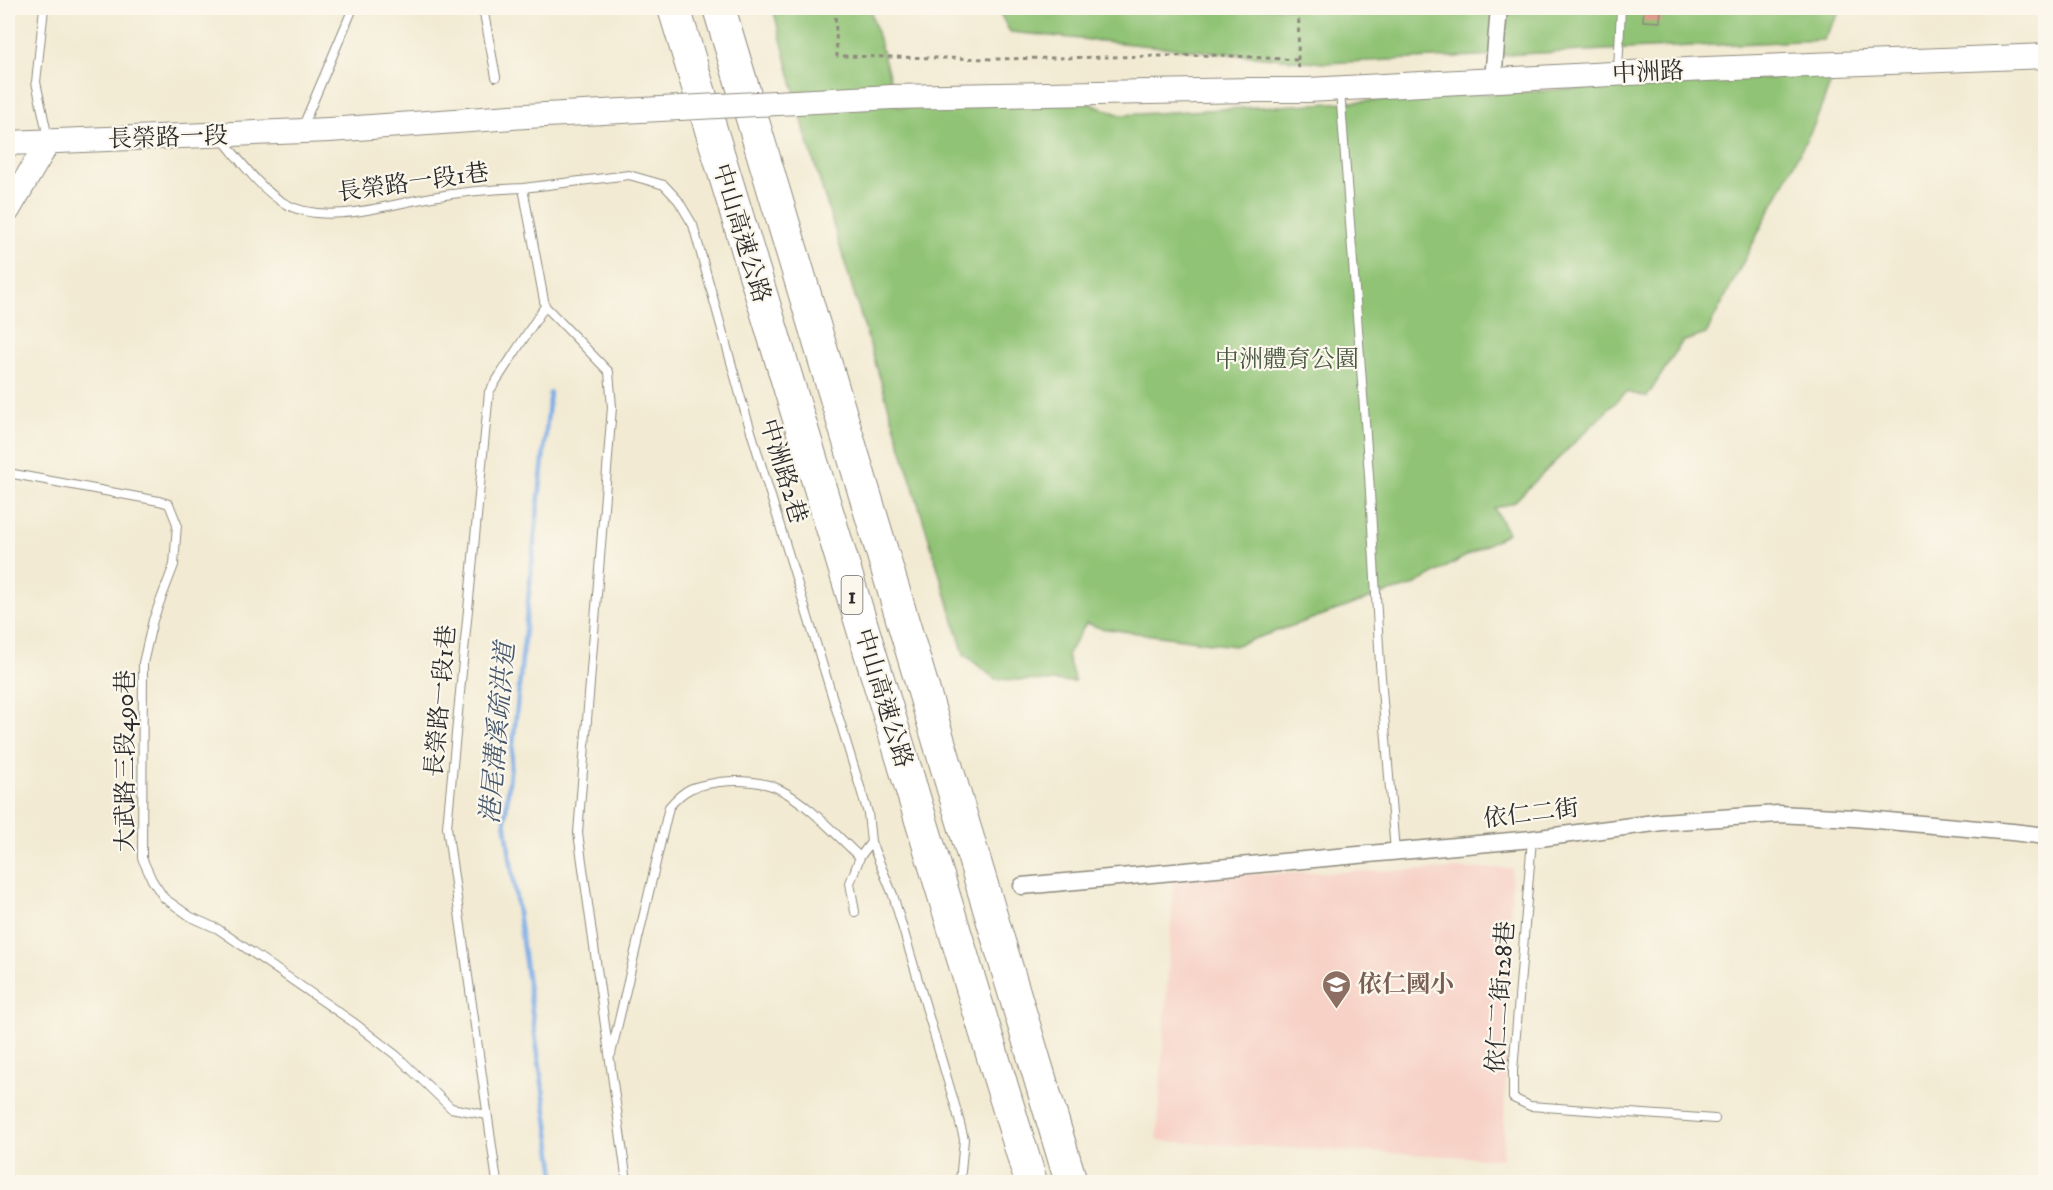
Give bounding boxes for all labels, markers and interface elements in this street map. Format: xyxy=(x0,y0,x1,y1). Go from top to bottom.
street label: 中洲路 xyxy=(1611,56,1685,90)
street label: 長榮路一段 xyxy=(108,121,229,155)
street label: 長榮路一段1巷 xyxy=(335,158,491,208)
street label: 中山高速公路 xyxy=(706,160,776,307)
park label: 中洲體育公園 xyxy=(1215,345,1359,375)
street label: 中洲路2巷 xyxy=(753,415,813,527)
road number: 1 xyxy=(842,576,862,614)
street label: 長榮路一段1巷 xyxy=(419,624,463,779)
street label: 中山高速公路 xyxy=(848,625,918,772)
water label: 港尾溝溪疏洪道 xyxy=(474,638,523,825)
street label: 大武路三段490巷 xyxy=(111,670,141,852)
street label: 依仁二街 xyxy=(1482,793,1581,835)
street label: 依仁二街128巷 xyxy=(1481,920,1521,1074)
school or university icon: 依仁國小 xyxy=(1321,968,1353,1010)
place label: 依仁國小 xyxy=(1358,970,1454,1000)

